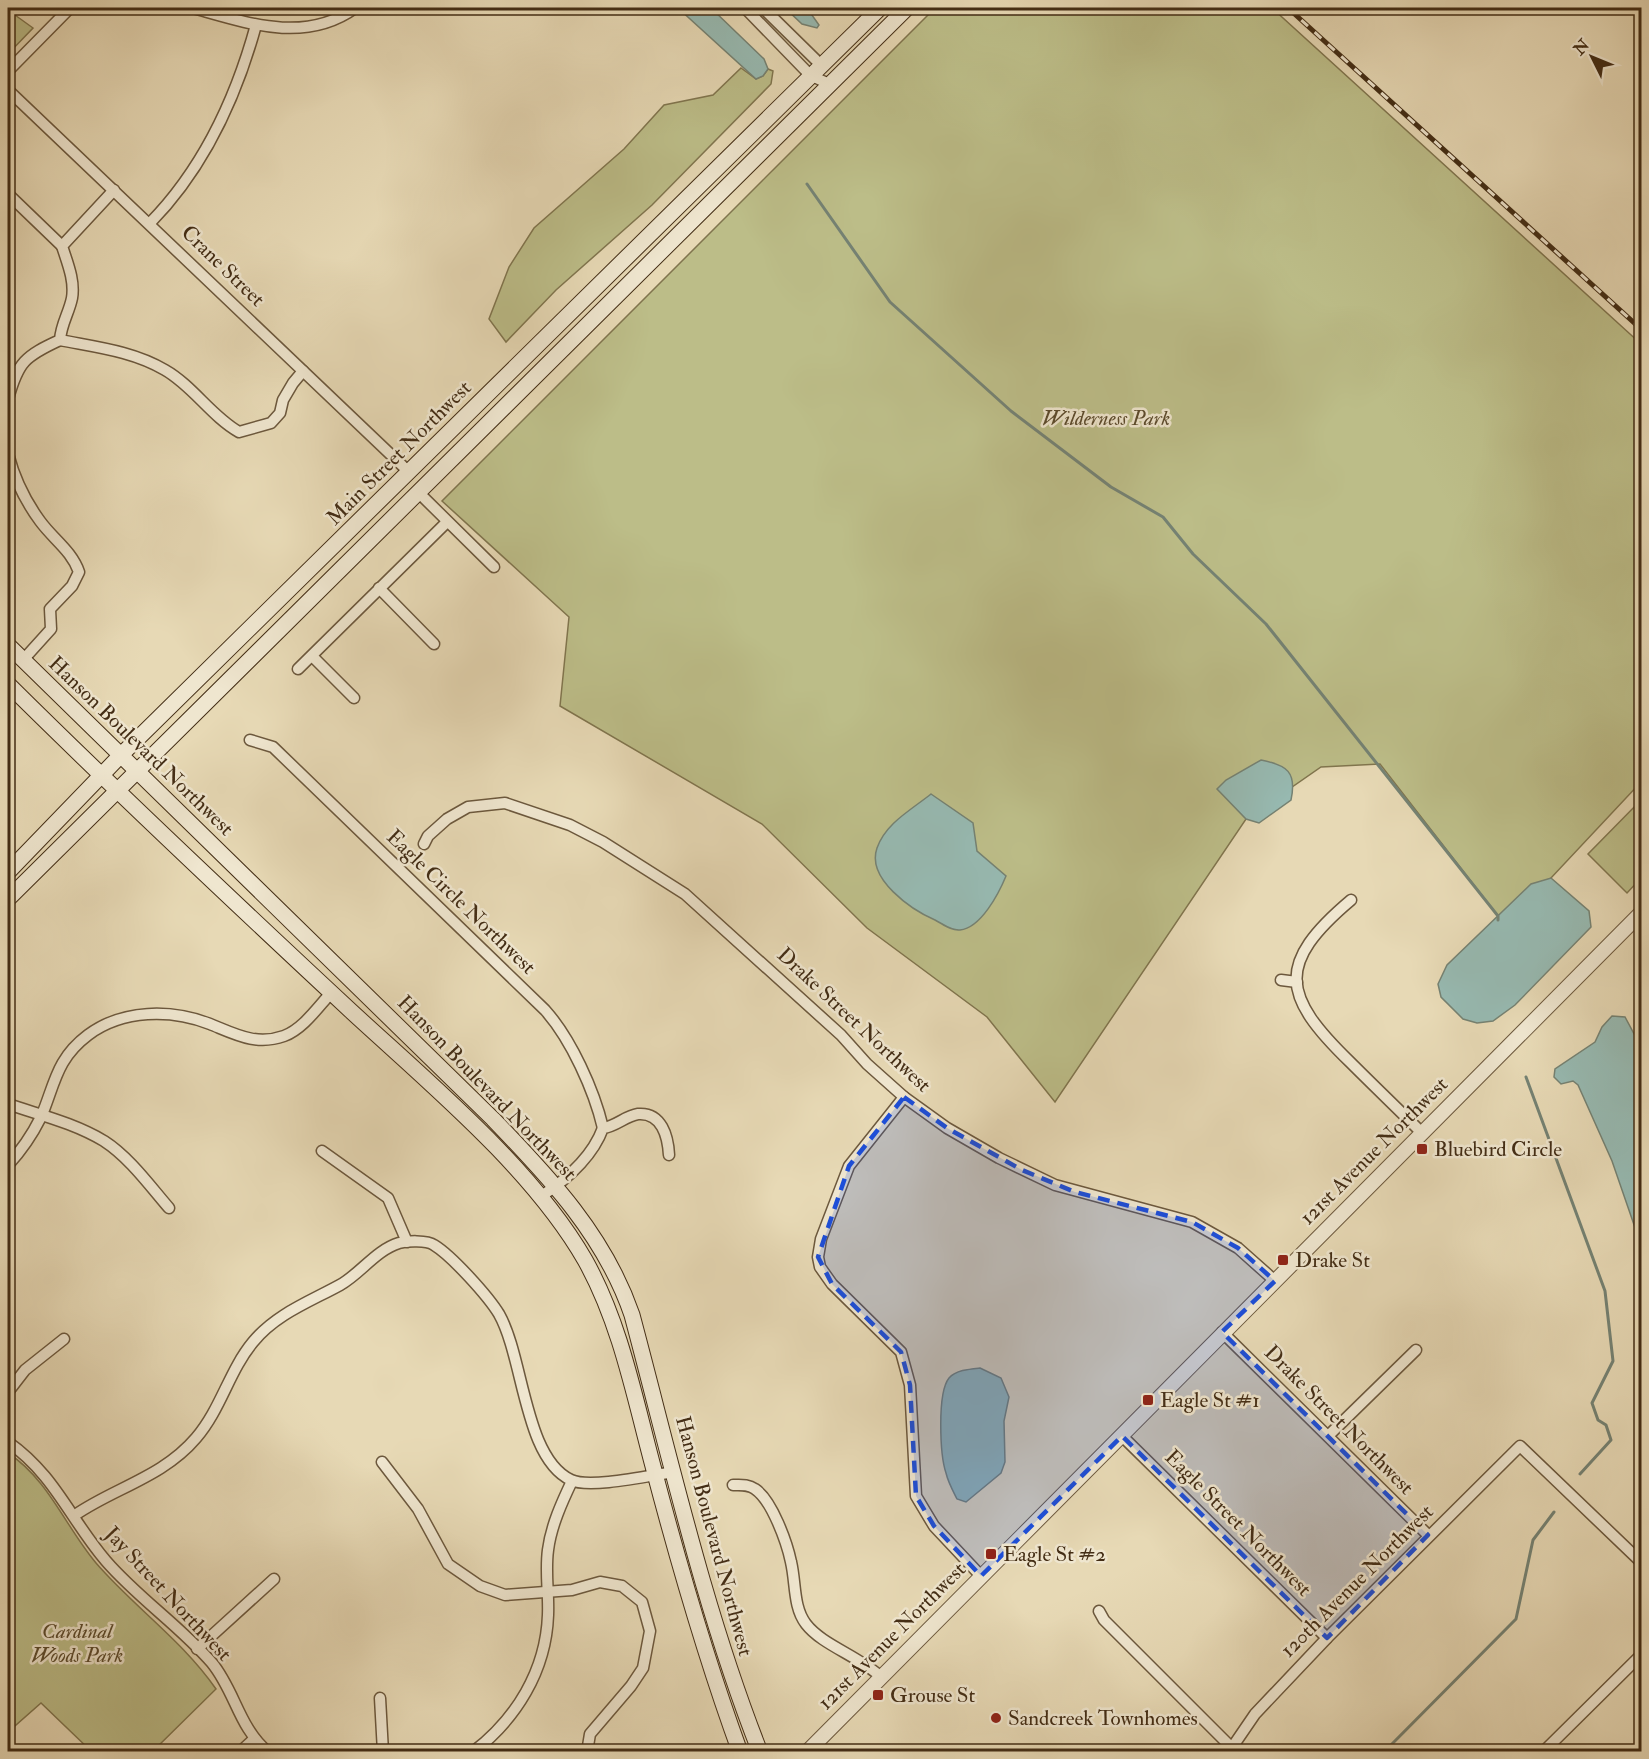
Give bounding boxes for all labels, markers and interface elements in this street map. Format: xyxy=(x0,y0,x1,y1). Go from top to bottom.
north arrow xyxy=(1562,27,1622,87)
text: N xyxy=(1569,35,1594,60)
street label: Crane Street xyxy=(175,219,271,313)
street label: Main Street Northwest xyxy=(321,375,477,531)
park label: Wilderness Park xyxy=(1042,405,1170,432)
street label: Hanson Boulevard Northwest xyxy=(43,650,240,842)
street label: Eagle Circle Northwest xyxy=(381,824,542,980)
street label: Drake Street Northwest xyxy=(771,942,937,1099)
street label: Hanson Boulevard Northwest xyxy=(391,990,583,1187)
street label: 121st Avenue Northwest xyxy=(1294,1071,1454,1231)
place label: Bluebird Circle xyxy=(1434,1136,1562,1163)
marker: Bluebird Circle xyxy=(1415,1142,1429,1156)
place label: Drake St xyxy=(1295,1247,1370,1274)
marker: Drake St xyxy=(1276,1253,1290,1267)
street label: Drake Street Northwest xyxy=(1258,1339,1420,1501)
place label: Eagle St #1 xyxy=(1160,1387,1260,1414)
marker: Eagle St #1 xyxy=(1141,1393,1155,1407)
street label: Hanson Boulevard Northwest xyxy=(669,1413,759,1659)
street label: Eagle Street Northwest xyxy=(1159,1444,1317,1602)
street label: 120th Avenue Northwest xyxy=(1275,1499,1439,1663)
street label: Jay Street Northwest xyxy=(98,1520,238,1667)
place label: Eagle St #2 xyxy=(1003,1541,1106,1568)
marker: Eagle St #2 xyxy=(984,1547,998,1561)
street label: 121st Avenue Northwest xyxy=(812,1556,972,1716)
park label: Cardinal Woods Park xyxy=(31,1618,123,1669)
place label: Grouse St xyxy=(890,1682,975,1709)
marker: Grouse St xyxy=(871,1688,885,1702)
place label: Sandcreek Townhomes xyxy=(1008,1705,1198,1732)
marker: Sandcreek Townhomes xyxy=(989,1711,1003,1725)

